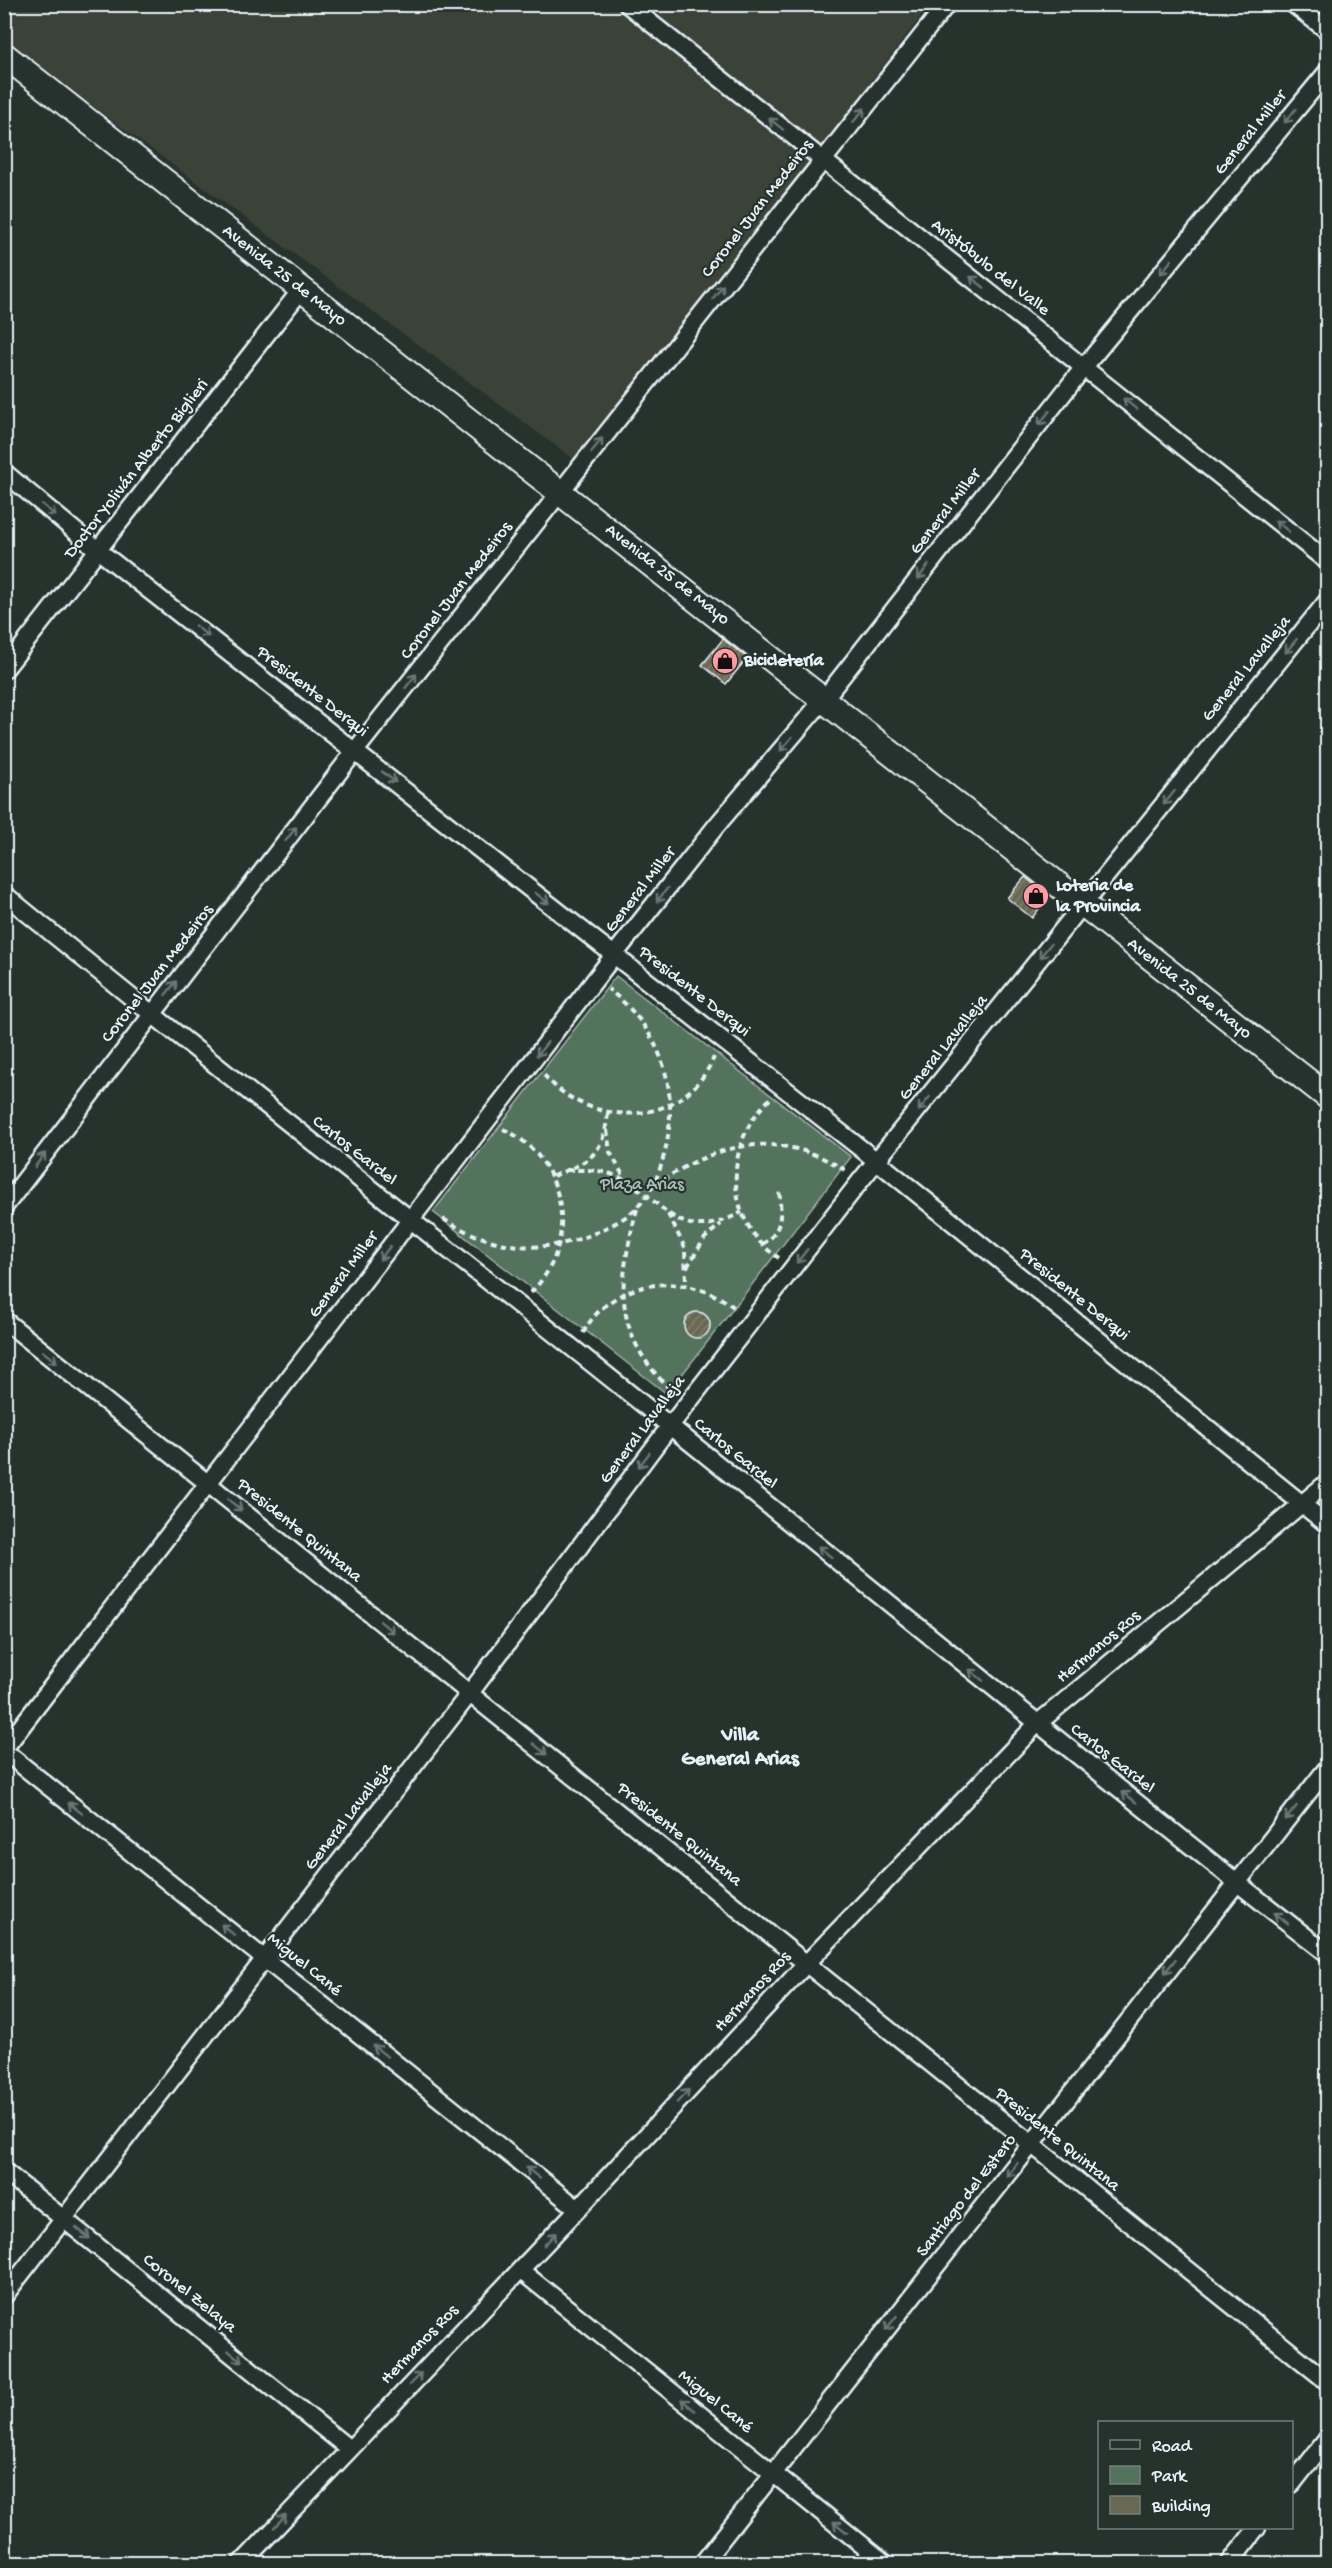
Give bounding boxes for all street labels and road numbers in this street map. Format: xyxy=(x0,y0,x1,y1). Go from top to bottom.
street label: General Miller xyxy=(1210,85,1293,180)
street label: Coronel Juan Medeiros xyxy=(698,135,819,282)
street label: Aristóbulo del Valle xyxy=(926,215,1054,321)
street label: Avenida 25 de Mayo xyxy=(217,221,351,331)
street label: Doctor Yoliván Alberto Biglieri xyxy=(60,375,214,564)
street label: General Miller xyxy=(906,464,987,559)
street label: Coronel Juan Medeiros xyxy=(397,517,518,664)
street label: Avenida 25 de Mayo xyxy=(600,520,734,630)
street label: General Lavalleja xyxy=(1198,611,1297,726)
street label: Presidente Derqui xyxy=(251,641,372,742)
street label: General Miller xyxy=(601,842,682,937)
street label: Coronel Juan Medeiros xyxy=(98,900,219,1047)
street label: Avenida 25 de Mayo xyxy=(1122,934,1256,1044)
street label: Presidente Derqui xyxy=(633,941,754,1042)
street label: General Lavalleja xyxy=(895,990,994,1105)
street label: Carlos Gardel xyxy=(307,1111,401,1191)
street label: General Miller xyxy=(305,1226,384,1322)
street label: Presidente Derqui xyxy=(1014,1243,1133,1346)
street label: General Lavalleja xyxy=(595,1371,691,1488)
street label: Carlos Gardel xyxy=(689,1414,781,1494)
street label: Presidente Quintana xyxy=(232,1474,366,1588)
street label: Hermanos Ros xyxy=(1053,1605,1146,1688)
street label: Carlos Gardel xyxy=(1065,1719,1159,1799)
street label: General Lavalleja xyxy=(301,1759,398,1875)
street label: Presidente Quintana xyxy=(612,1778,746,1892)
street label: Miguel Cané xyxy=(262,1928,346,2002)
street label: Hermanos Ros xyxy=(710,1946,797,2037)
street label: Presidente Quintana xyxy=(990,2083,1124,2197)
street label: Santiago del Estero xyxy=(912,2130,1022,2262)
street label: Coronel Zelaya xyxy=(138,2250,241,2339)
street label: Hermanos Ros xyxy=(377,2300,464,2389)
street label: Miguel Cané xyxy=(673,2365,757,2439)

